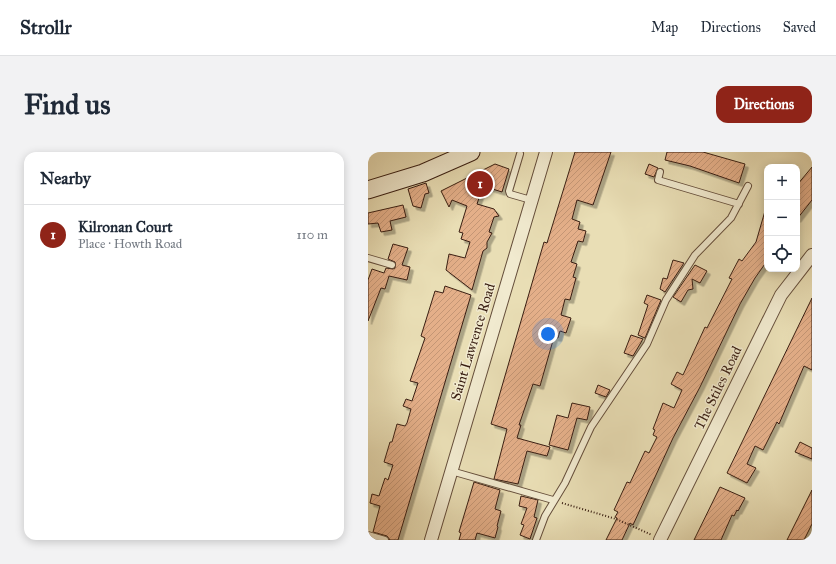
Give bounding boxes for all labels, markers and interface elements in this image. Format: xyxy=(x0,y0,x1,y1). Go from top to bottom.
text: Strollr xyxy=(20,16,72,39)
text: Map xyxy=(651,19,678,36)
text: Directions xyxy=(700,19,761,36)
text: Saved xyxy=(783,19,816,36)
button: Directions xyxy=(716,86,812,123)
text: Find us xyxy=(24,87,110,122)
map controls xyxy=(764,164,800,272)
button: + xyxy=(764,164,800,200)
text: Nearby xyxy=(40,168,91,189)
pin: 1 xyxy=(467,169,493,199)
button: − xyxy=(764,200,800,236)
text: Kilronan Court xyxy=(78,218,173,236)
text: 1 xyxy=(50,227,56,243)
text: 110 m xyxy=(296,227,328,243)
text: Place · Howth Road xyxy=(78,236,182,252)
button: locate xyxy=(764,236,800,272)
street label: Saint Lawrence Road xyxy=(447,281,499,403)
your location xyxy=(538,324,558,344)
street label: The Stiles Road xyxy=(691,344,745,432)

